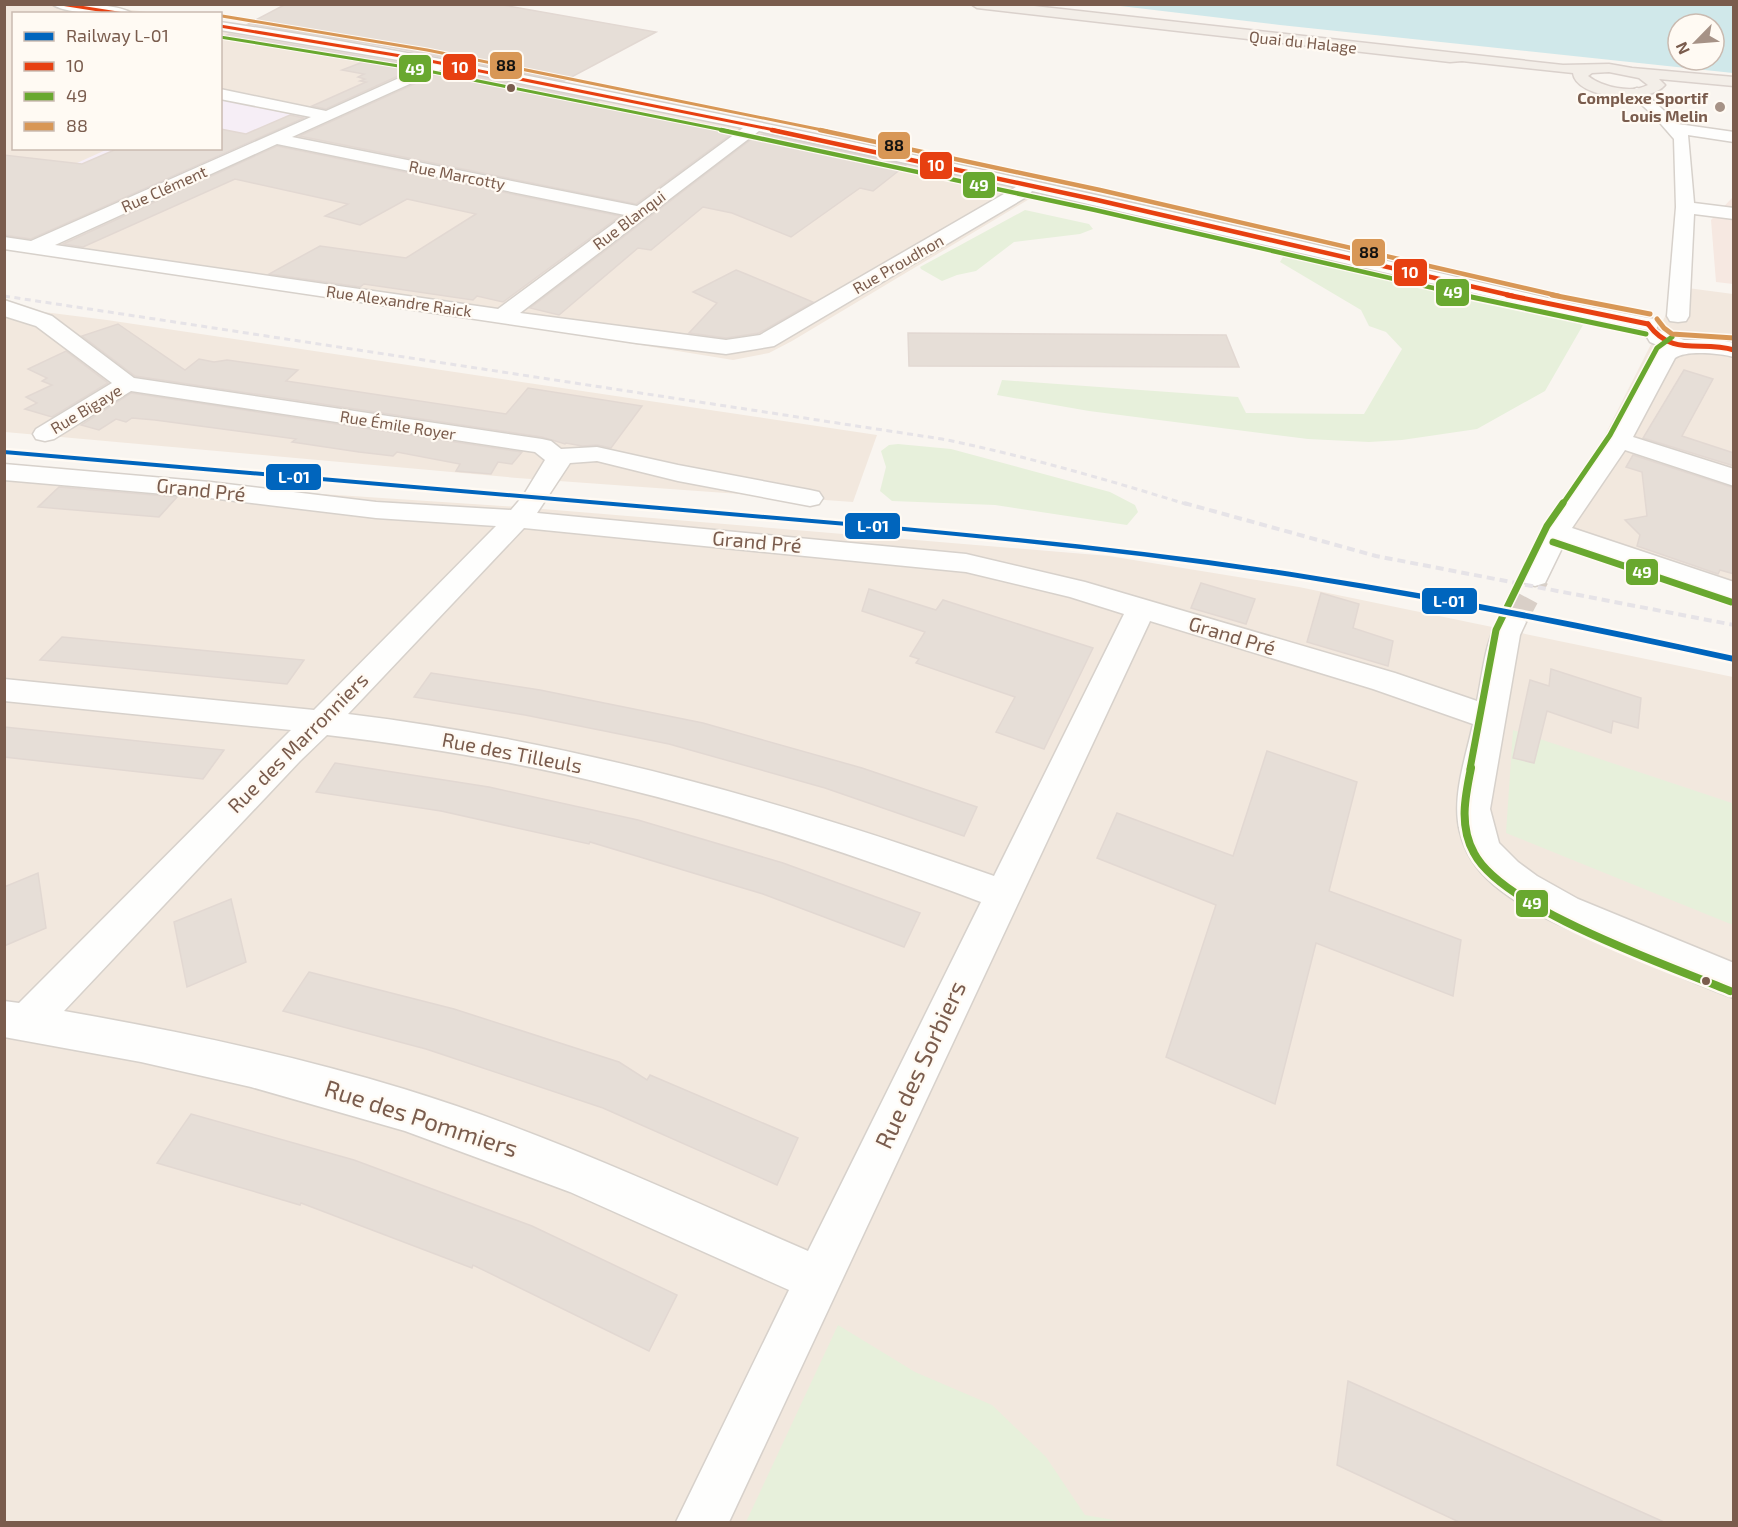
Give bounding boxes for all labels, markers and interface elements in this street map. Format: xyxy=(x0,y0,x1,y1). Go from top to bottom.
legend xyxy=(12,12,222,150)
north arrow xyxy=(1666,12,1726,72)
text: Railway L-01 xyxy=(66,24,169,46)
street label: Quai du Halage xyxy=(1248,26,1358,58)
text: N xyxy=(1671,39,1693,58)
line badge: 88 xyxy=(489,51,523,80)
line badge: 10 xyxy=(442,53,477,81)
text: 10 xyxy=(66,54,84,76)
line badge: 49 xyxy=(398,54,432,83)
text: 88 xyxy=(496,55,516,74)
text: 10 xyxy=(451,57,469,76)
text: 49 xyxy=(405,59,425,78)
unlabelled marker xyxy=(505,82,517,94)
text: 49 xyxy=(66,84,87,106)
place label: Complexe Sportif Louis Melin xyxy=(1577,88,1709,125)
marker: Complexe Sportif Louis Melin xyxy=(1713,100,1727,114)
text: 88 xyxy=(66,114,88,136)
line badge: 88 xyxy=(877,131,911,160)
text: 88 xyxy=(884,135,904,154)
line badge: 10 xyxy=(919,151,953,180)
text: 10 xyxy=(927,155,945,174)
street label: Rue Marcotty xyxy=(407,156,507,193)
street label: Rue Clément xyxy=(118,161,210,216)
line badge: 49 xyxy=(962,171,996,199)
text: 49 xyxy=(969,175,989,194)
street label: Rue Blanqui xyxy=(589,186,669,253)
street label: Rue Proudhon xyxy=(849,230,947,297)
line badge: 88 xyxy=(1351,238,1386,267)
text: 88 xyxy=(1359,242,1379,261)
line badge: 10 xyxy=(1393,258,1428,287)
text: 10 xyxy=(1401,262,1419,281)
line badge: 49 xyxy=(1435,278,1470,307)
street label: Rue Alexandre Raick xyxy=(325,281,473,320)
text: 49 xyxy=(1443,282,1463,301)
street label: Rue Bigaye xyxy=(47,380,125,437)
street label: Rue Émile Royer xyxy=(339,406,458,443)
line badge: L-01 xyxy=(265,463,322,491)
text: L-01 xyxy=(278,467,310,486)
street label: Grand Pré xyxy=(155,472,247,506)
line badge: L-01 xyxy=(844,512,901,540)
text: L-01 xyxy=(857,516,889,535)
street label: Grand Pré xyxy=(712,525,803,557)
line badge: 49 xyxy=(1625,558,1659,586)
text: 49 xyxy=(1632,562,1652,581)
line badge: L-01 xyxy=(1421,587,1478,615)
text: L-01 xyxy=(1433,591,1465,610)
street label: Grand Pré xyxy=(1186,610,1279,660)
street label: Rue des Marronniers xyxy=(222,667,372,817)
street label: Rue des Tilleuls xyxy=(440,727,584,777)
line badge: 49 xyxy=(1515,889,1549,918)
text: 49 xyxy=(1522,893,1542,912)
unlabelled marker xyxy=(1700,975,1712,987)
street label: Rue des Sorbiers xyxy=(868,976,971,1153)
street label: Rue des Pommiers xyxy=(321,1073,522,1162)

